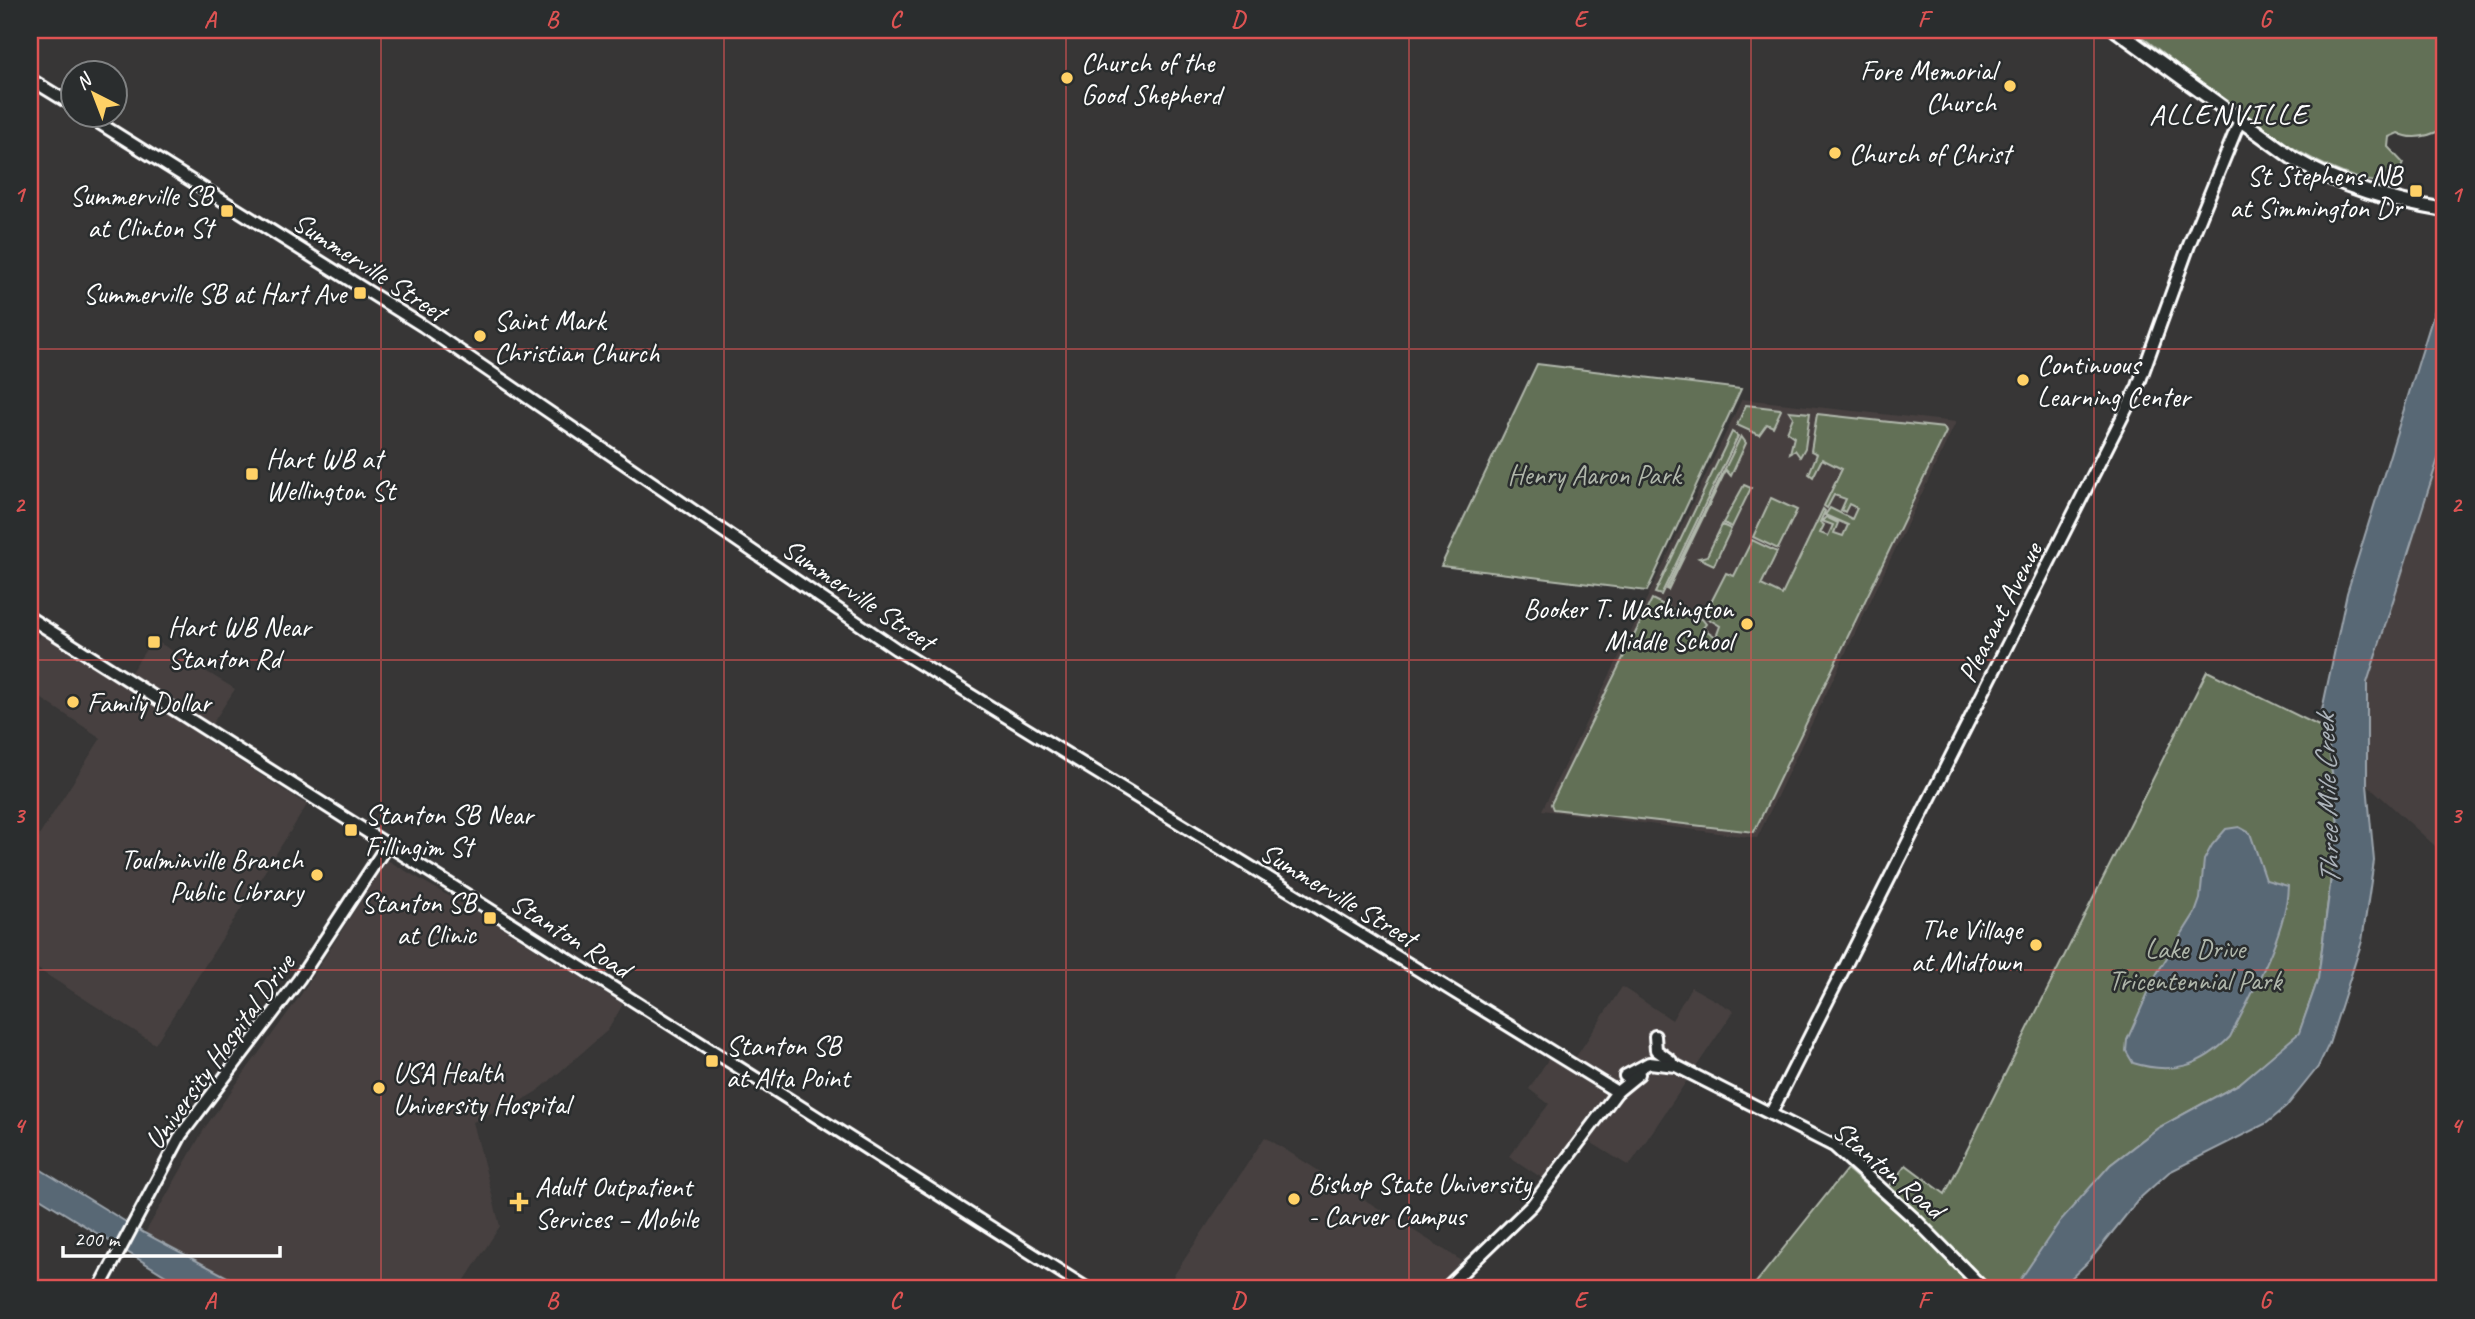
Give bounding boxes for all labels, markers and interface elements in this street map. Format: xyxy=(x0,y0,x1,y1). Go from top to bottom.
text: A xyxy=(204,5,218,34)
text: B xyxy=(546,5,560,34)
text: C xyxy=(890,5,904,34)
text: D xyxy=(1231,5,1247,34)
text: E xyxy=(1574,5,1590,34)
text: F xyxy=(1918,5,1934,34)
text: G xyxy=(2259,5,2274,34)
place label: Church of the Good Shepherd xyxy=(1081,45,1225,112)
place label: Fore Memorial Church xyxy=(1860,53,2001,120)
north arrow xyxy=(60,60,130,130)
text: N xyxy=(71,67,98,95)
marker: Church of the Good Shepherd xyxy=(1059,70,1075,86)
marker: Fore Memorial Church xyxy=(2002,78,2018,94)
district label: ALLENVILLE xyxy=(2149,95,2311,133)
place label: Church of Christ xyxy=(1849,136,2014,171)
marker: Church of Christ xyxy=(1827,145,1843,161)
place label: St Stephens NB at Simmington Dr xyxy=(2229,158,2405,225)
place label: Summerville SB at Clinton St xyxy=(70,178,217,245)
text: 1 xyxy=(14,180,27,209)
text: 1 xyxy=(2451,180,2464,209)
marker: St Stephens NB at Simmington Dr xyxy=(2408,183,2424,199)
marker: Summerville SB at Clinton St xyxy=(219,203,235,219)
street label: Summerville Street xyxy=(286,204,456,331)
place label: Summerville SB at Hart Ave xyxy=(83,276,348,311)
marker: Summerville SB at Hart Ave xyxy=(352,285,368,301)
place label: Saint Mark Christian Church xyxy=(494,303,660,370)
marker: Saint Mark Christian Church xyxy=(472,328,488,344)
place label: Continuous Learning Center xyxy=(2037,347,2193,414)
marker: Continuous Learning Center xyxy=(2015,372,2031,388)
place label: Hart WB at Wellington St xyxy=(266,441,398,508)
park label: Henry Aaron Park xyxy=(1508,457,1683,492)
marker: Hart WB at Wellington St xyxy=(244,466,260,482)
text: 2 xyxy=(14,490,27,519)
text: 2 xyxy=(2451,490,2464,519)
street label: Summerville Street xyxy=(776,531,945,660)
street label: Pleasant Avenue xyxy=(1949,535,2051,688)
place label: Booker T. Washington Middle School xyxy=(1523,591,1738,658)
place label: Hart WB Near Stanton Rd xyxy=(168,609,313,676)
marker: Booker T. Washington Middle School xyxy=(1739,616,1755,632)
marker: Hart WB Near Stanton Rd xyxy=(146,634,162,650)
place label: Family Dollar xyxy=(87,685,213,720)
marker: Family Dollar xyxy=(65,694,81,710)
water label: Three Mile Creek xyxy=(2305,709,2349,886)
place label: Stanton SB Near Fillingim St xyxy=(365,797,536,864)
text: 3 xyxy=(14,801,27,830)
text: 3 xyxy=(2451,801,2464,830)
marker: Stanton SB Near Fillingim St xyxy=(343,822,359,838)
street label: Summerville Street xyxy=(1254,834,1426,957)
place label: Toulminville Branch Public Library xyxy=(120,842,305,909)
marker: Toulminville Branch Public Library xyxy=(309,867,325,883)
place label: Stanton SB at Clinic xyxy=(361,885,479,952)
street label: Stanton Road xyxy=(504,885,641,988)
marker: Stanton SB at Clinic xyxy=(482,910,498,926)
place label: The Village at Midtown xyxy=(1911,912,2024,979)
park label: Lake Drive Tricentennial Park xyxy=(2109,931,2283,998)
marker: The Village at Midtown xyxy=(2028,937,2044,953)
street label: University Hospital Drive xyxy=(137,945,303,1156)
place label: Stanton SB at Alta Point xyxy=(726,1028,852,1095)
marker: Stanton SB at Alta Point xyxy=(704,1053,720,1069)
place label: USA Health University Hospital xyxy=(393,1055,575,1122)
marker: USA Health University Hospital xyxy=(371,1080,387,1096)
text: 4 xyxy=(14,1111,27,1140)
text: 4 xyxy=(2451,1111,2464,1140)
street label: Stanton Road xyxy=(1826,1113,1955,1229)
place label: Bishop State University - Carver Campus xyxy=(1308,1166,1533,1233)
place label: Adult Outpatient Services – Mobile xyxy=(535,1169,700,1236)
marker: Bishop State University - Carver Campus xyxy=(1286,1191,1302,1207)
marker: Adult Outpatient Services – Mobile xyxy=(509,1192,529,1212)
scale bar xyxy=(63,1214,280,1258)
text: 200 m xyxy=(74,1226,121,1252)
text: A xyxy=(204,1286,218,1315)
text: B xyxy=(546,1286,560,1315)
text: C xyxy=(890,1286,904,1315)
text: D xyxy=(1231,1286,1247,1315)
text: E xyxy=(1574,1286,1590,1315)
text: F xyxy=(1918,1286,1934,1315)
text: G xyxy=(2259,1286,2274,1315)

